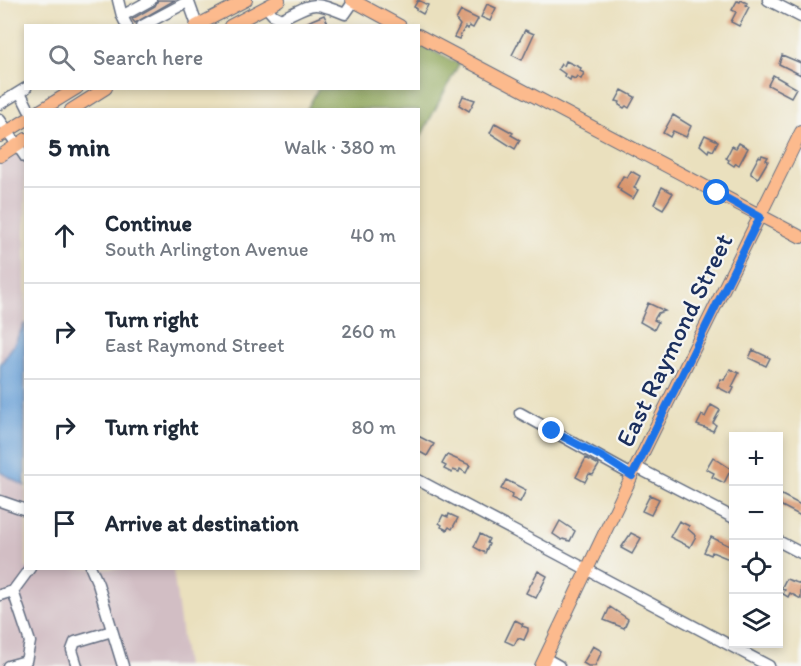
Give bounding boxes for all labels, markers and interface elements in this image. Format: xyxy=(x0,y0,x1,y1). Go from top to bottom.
search box xyxy=(24,24,420,90)
icon: search xyxy=(45,41,78,74)
text: Search here xyxy=(93,44,203,71)
text: 5 min xyxy=(48,131,110,163)
text: Walk · 380 m xyxy=(284,135,396,159)
route start xyxy=(703,179,729,205)
text: Continue xyxy=(105,210,192,237)
icon: ahead xyxy=(48,219,81,252)
text: 40 m xyxy=(350,223,396,247)
street label: East Raymond Street xyxy=(608,228,740,452)
text: South Arlington Avenue xyxy=(105,237,308,261)
text: Turn right xyxy=(105,306,199,333)
icon: right xyxy=(48,315,81,348)
text: 260 m xyxy=(341,319,396,343)
text: East Raymond Street xyxy=(105,333,285,357)
icon: right xyxy=(48,411,81,444)
text: Turn right xyxy=(105,414,199,441)
text: 80 m xyxy=(351,415,396,439)
route end xyxy=(538,417,564,443)
map controls xyxy=(729,432,783,648)
button: + xyxy=(729,432,783,486)
button: − xyxy=(729,486,783,540)
icon: arrive xyxy=(48,507,81,540)
text: Arrive at destination xyxy=(105,510,299,537)
button: locate xyxy=(729,540,783,594)
button: layers xyxy=(729,594,783,648)

